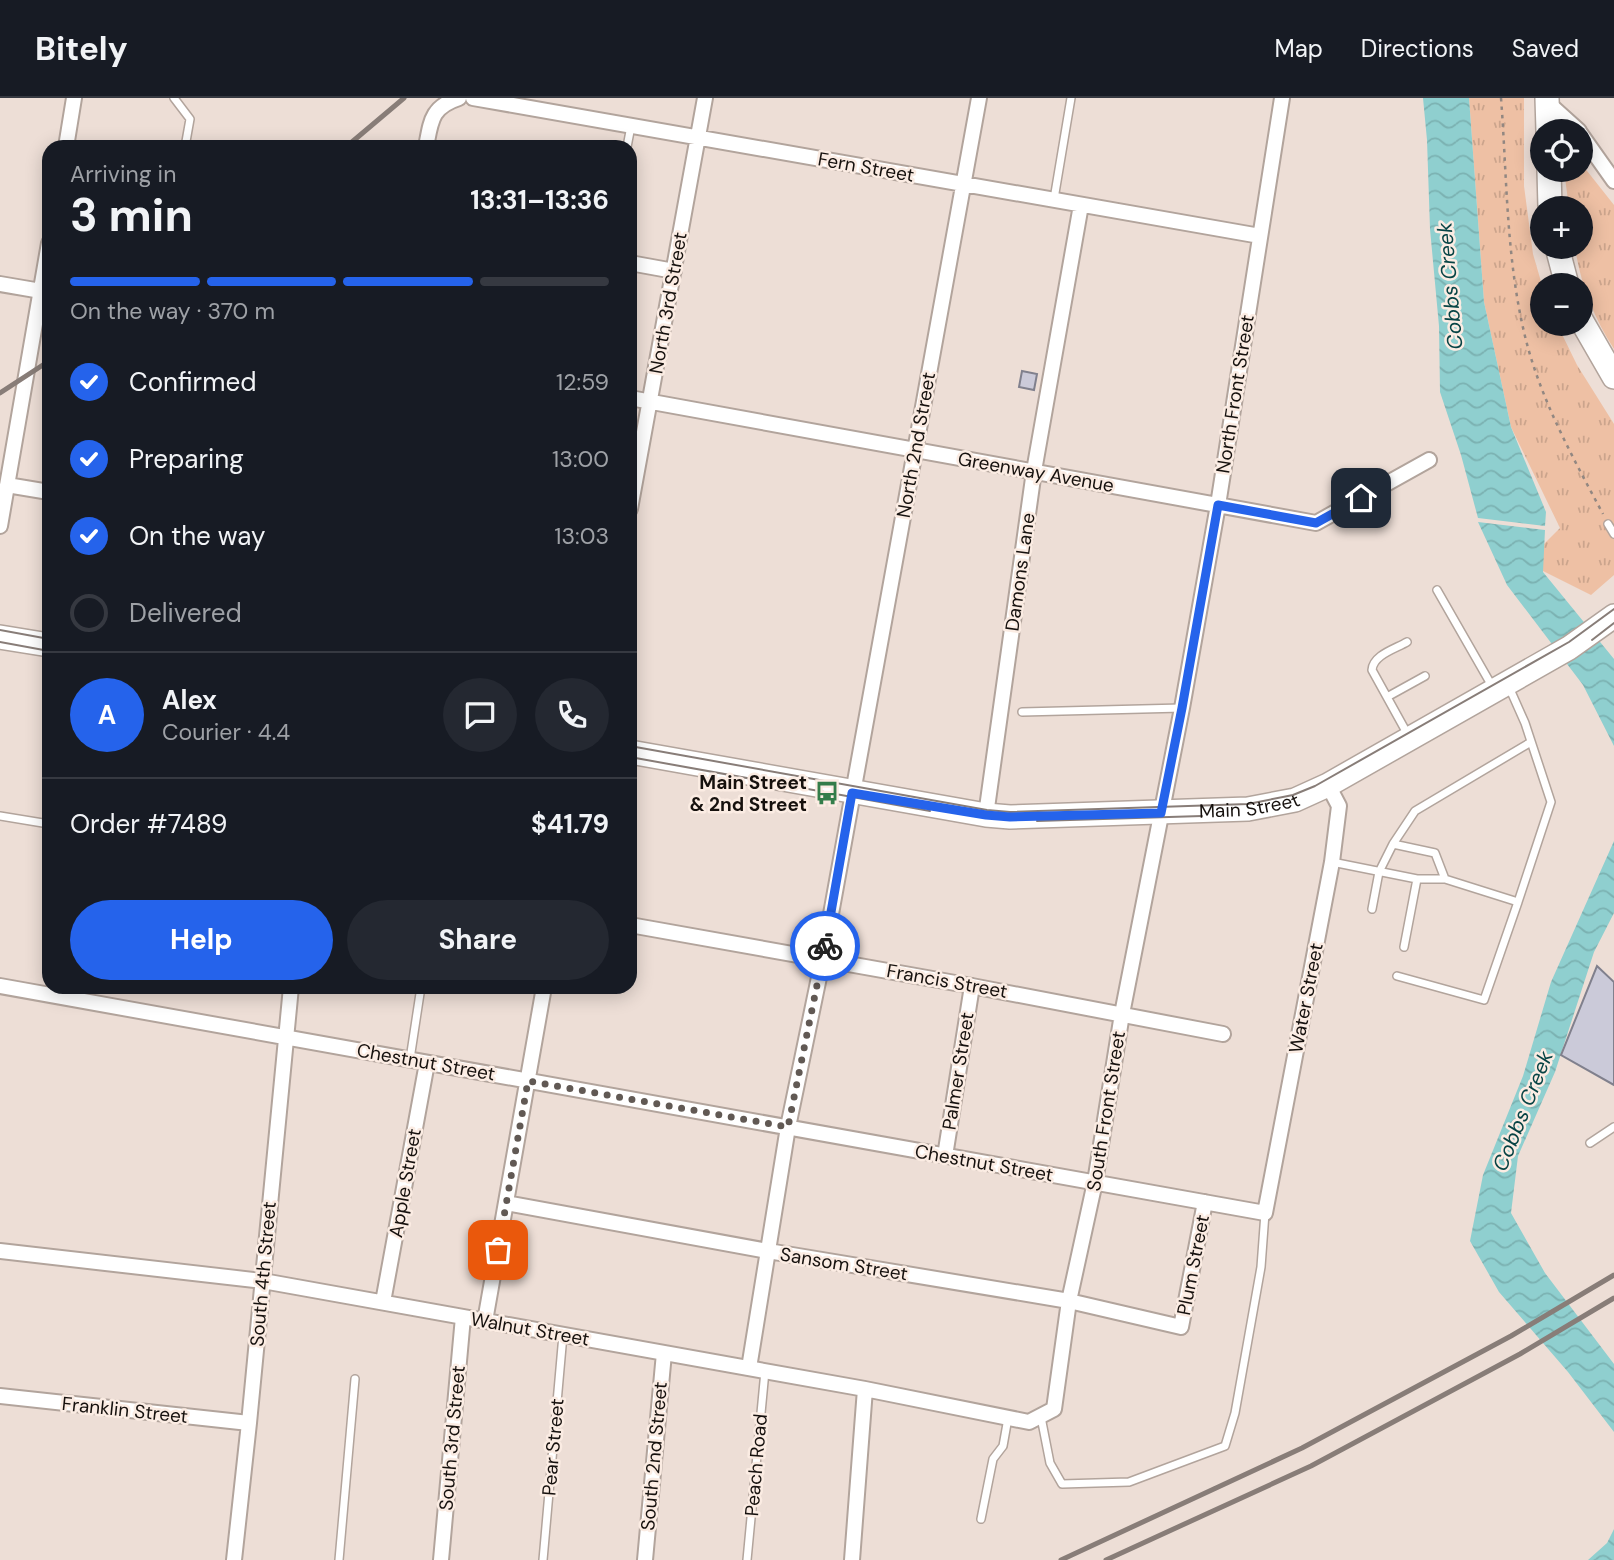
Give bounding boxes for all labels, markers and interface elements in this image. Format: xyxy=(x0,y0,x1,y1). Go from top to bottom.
text: Bitely xyxy=(35,27,128,70)
text: Map xyxy=(1275,33,1323,64)
text: Directions xyxy=(1361,33,1474,64)
text: Saved xyxy=(1512,33,1579,64)
map controls xyxy=(1530,119,1593,336)
button: locate xyxy=(1530,119,1593,182)
street label: Fern Street xyxy=(816,146,916,188)
text: Arriving in xyxy=(70,159,176,189)
text: 13:31–13:36 xyxy=(470,183,609,217)
text: 3 min xyxy=(70,185,193,245)
button: + xyxy=(1530,196,1593,259)
water label: Cobbs Creek xyxy=(1430,221,1470,351)
street label: North 3rd Street xyxy=(643,230,693,376)
button: − xyxy=(1530,273,1593,336)
text: On the way · 370 m xyxy=(70,296,275,326)
street label: North Front Street xyxy=(1210,313,1260,475)
icon: check xyxy=(70,363,108,401)
text: Confirmed xyxy=(129,365,256,399)
text: 12:59 xyxy=(556,367,609,397)
street label: North 2nd Street xyxy=(891,370,941,520)
icon: check xyxy=(70,440,108,478)
text: Preparing xyxy=(129,442,244,476)
text: 13:00 xyxy=(552,444,609,474)
street label: Greenway Avenue xyxy=(956,446,1116,498)
pin xyxy=(1331,468,1391,528)
icon: home xyxy=(1342,479,1380,517)
street label: Damons Lane xyxy=(999,511,1041,633)
icon: check xyxy=(70,517,108,555)
text: On the way xyxy=(129,519,265,553)
text: 13:03 xyxy=(554,521,609,551)
text: Delivered xyxy=(129,596,242,630)
button: chat xyxy=(443,678,517,752)
button: phone xyxy=(535,678,609,752)
text: Alex xyxy=(162,683,217,717)
text: A xyxy=(98,698,116,732)
text: Courier · 4.4 xyxy=(162,717,290,747)
place label: Main Street & 2nd Street xyxy=(690,770,807,817)
bus stop icon: Main Street & 2nd Street xyxy=(813,779,841,807)
street label: Main Street xyxy=(1198,787,1304,823)
text: Order #7489 xyxy=(70,807,227,841)
text: $41.79 xyxy=(531,807,609,841)
button: Help xyxy=(70,900,333,980)
button: Share xyxy=(347,900,609,980)
courier xyxy=(790,911,860,981)
icon: bike xyxy=(806,927,844,965)
street label: Water Street xyxy=(1283,941,1329,1055)
street label: Francis Street xyxy=(885,958,1009,1004)
street label: Palmer Street xyxy=(936,1010,980,1132)
street label: South Front Street xyxy=(1081,1029,1131,1193)
street label: Chestnut Street xyxy=(355,1038,497,1086)
water label: Cobbs Creek xyxy=(1486,1046,1560,1175)
street label: Apple Street xyxy=(383,1126,427,1240)
street label: Chestnut Street xyxy=(913,1139,1055,1187)
street label: South 4th Street xyxy=(244,1200,282,1348)
street label: Plum Street xyxy=(1171,1213,1215,1317)
pin xyxy=(468,1220,528,1280)
icon: bag xyxy=(479,1231,517,1269)
street label: Sansom Street xyxy=(778,1242,910,1286)
street label: Walnut Street xyxy=(469,1306,591,1352)
street label: South 3rd Street xyxy=(433,1365,471,1511)
street label: South 2nd Street xyxy=(635,1381,673,1531)
street label: Franklin Street xyxy=(61,1391,189,1429)
street label: Pear Street xyxy=(536,1397,570,1497)
street label: Peach Road xyxy=(739,1413,773,1517)

